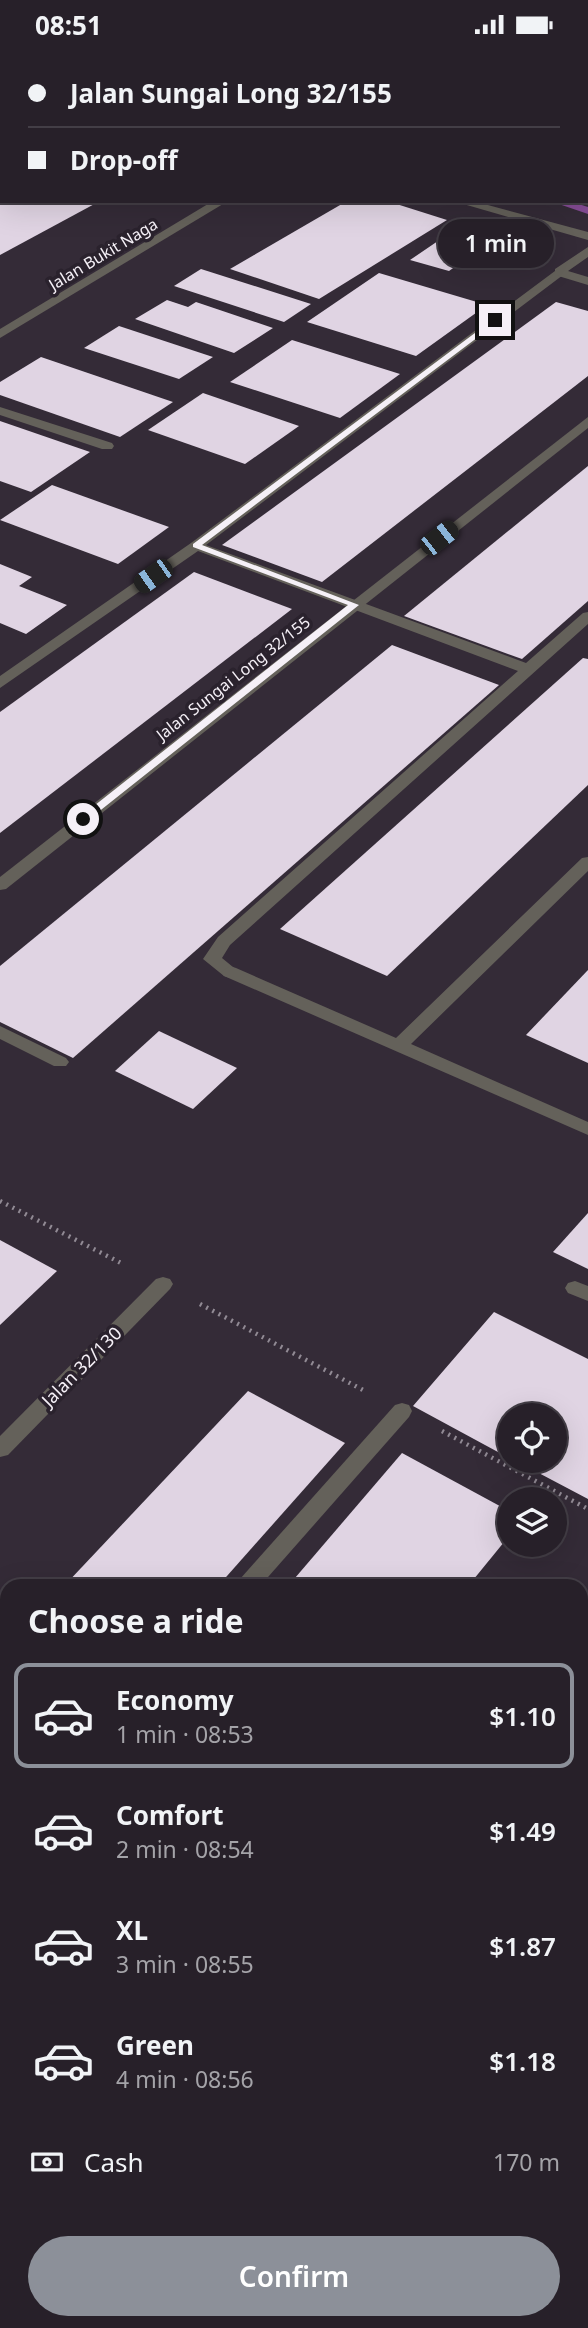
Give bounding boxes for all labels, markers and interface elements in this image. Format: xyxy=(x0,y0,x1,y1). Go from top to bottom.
text: 08:51 xyxy=(35,7,102,43)
text: Jalan Sungai Long 32/155 xyxy=(70,75,392,111)
text: Drop-off xyxy=(70,142,177,178)
street label: Jalan Bukit Naga xyxy=(43,213,162,296)
callout: 1 min xyxy=(437,219,553,267)
text: 1 min xyxy=(465,227,527,259)
route end xyxy=(479,304,511,336)
car xyxy=(416,517,463,559)
car xyxy=(130,555,177,597)
street label: Jalan Sungai Long 32/155 xyxy=(150,611,315,746)
route start xyxy=(67,803,99,835)
street label: Jalan 32/130 xyxy=(35,1321,126,1413)
map controls xyxy=(497,1403,567,1557)
button: locate xyxy=(497,1403,567,1473)
button: layers xyxy=(497,1487,567,1557)
text: Choose a ride xyxy=(28,1599,244,1642)
text: Economy xyxy=(116,1682,234,1718)
icon: car xyxy=(32,1684,95,1747)
text: $1.10 xyxy=(489,1698,556,1734)
text: 1 min · 08:53 xyxy=(116,1718,254,1750)
text: Comfort xyxy=(116,1797,224,1833)
icon: car xyxy=(32,1799,95,1862)
text: $1.49 xyxy=(489,1813,556,1849)
text: 2 min · 08:54 xyxy=(116,1833,254,1865)
text: XL xyxy=(116,1912,148,1948)
icon: car xyxy=(32,1914,95,1977)
text: $1.87 xyxy=(489,1928,556,1964)
text: 3 min · 08:55 xyxy=(116,1948,254,1980)
text: Green xyxy=(116,2027,194,2063)
icon: car xyxy=(32,2029,95,2092)
text: $1.18 xyxy=(489,2043,556,2079)
text: 4 min · 08:56 xyxy=(116,2063,254,2095)
icon: cash xyxy=(28,2143,66,2181)
text: Cash xyxy=(84,2144,144,2180)
text: 170 m xyxy=(493,2146,560,2178)
button: Confirm xyxy=(28,2236,560,2316)

